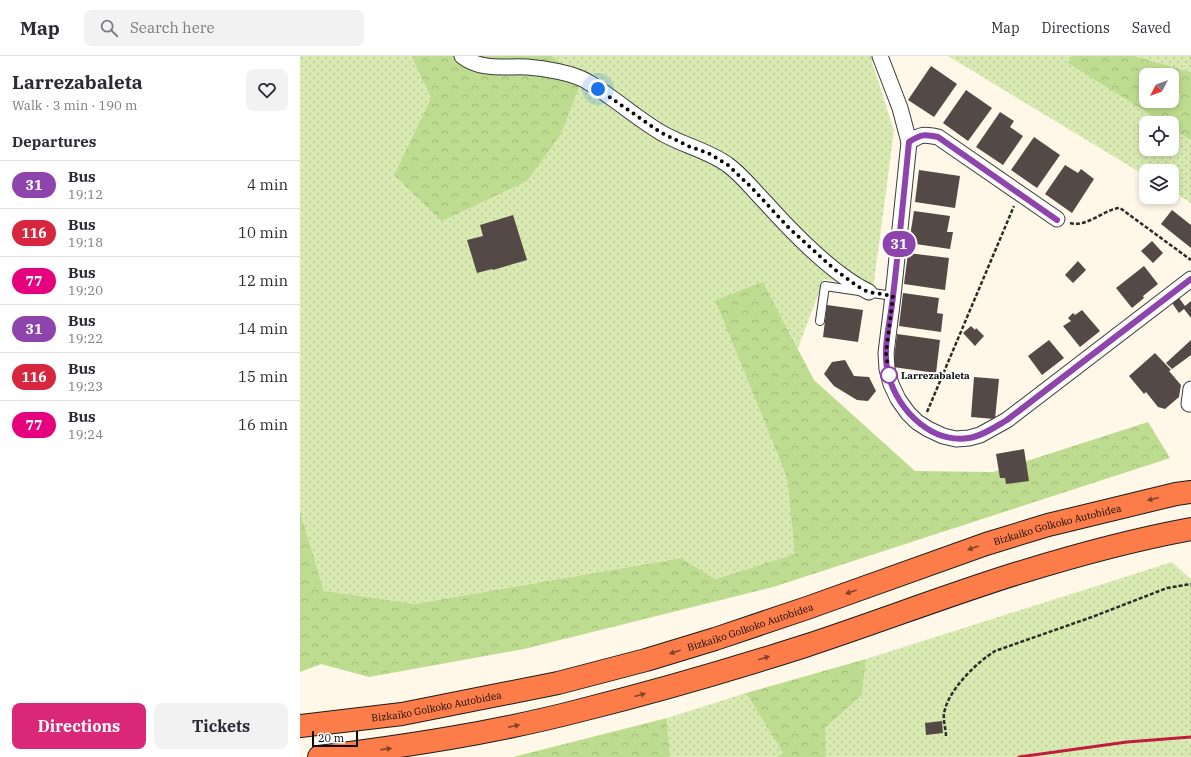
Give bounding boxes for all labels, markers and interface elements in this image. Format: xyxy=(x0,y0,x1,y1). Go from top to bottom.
search box xyxy=(84,10,364,46)
text: Map xyxy=(20,16,60,40)
icon: search xyxy=(98,17,120,39)
text: Search here xyxy=(130,18,214,37)
text: Map xyxy=(991,19,1020,37)
text: Directions xyxy=(1042,19,1110,37)
text: Saved xyxy=(1132,19,1171,37)
north arrow xyxy=(1139,68,1179,108)
map controls xyxy=(1139,68,1179,204)
button: heart xyxy=(246,69,288,111)
text: Larrezabaleta xyxy=(12,70,143,94)
your location xyxy=(588,79,608,99)
text: Walk · 3 min · 190 m xyxy=(12,97,137,114)
button: locate xyxy=(1139,116,1179,156)
text: Departures xyxy=(12,132,96,151)
button: layers xyxy=(1139,164,1179,204)
text: Bus xyxy=(68,167,96,186)
text: 4 min xyxy=(247,175,288,194)
text: 31 xyxy=(26,176,42,194)
text: 19:12 xyxy=(68,186,103,203)
text: Bus xyxy=(68,215,96,234)
text: 10 min xyxy=(238,223,288,242)
text: 116 xyxy=(21,224,47,242)
line badge: 31 xyxy=(881,231,917,257)
text: 19:18 xyxy=(68,234,103,251)
text: 31 xyxy=(891,235,907,253)
text: Bus xyxy=(68,263,96,282)
text: 12 min xyxy=(238,271,288,290)
text: 77 xyxy=(26,272,42,290)
text: 19:20 xyxy=(68,282,103,299)
text: Bus xyxy=(68,311,96,330)
text: 14 min xyxy=(238,319,288,338)
text: 31 xyxy=(26,320,42,338)
text: 19:22 xyxy=(68,330,103,347)
text: Bus xyxy=(68,359,96,378)
marker: Larrezabaleta xyxy=(880,366,898,384)
text: 15 min xyxy=(238,367,288,386)
text: 116 xyxy=(21,368,47,386)
place label: Larrezabaleta xyxy=(901,369,970,382)
text: 19:23 xyxy=(68,378,103,395)
text: Bus xyxy=(68,407,96,426)
text: 16 min xyxy=(238,415,288,434)
text: 77 xyxy=(26,416,42,434)
text: 19:24 xyxy=(68,426,103,443)
one-way arrow xyxy=(1147,497,1159,503)
street label: Bizkaiko Golkoko Autobidea xyxy=(992,501,1123,548)
one-way arrow xyxy=(967,546,979,552)
one-way arrow xyxy=(845,590,857,596)
street label: Bizkaiko Golkoko Autobidea xyxy=(686,600,816,654)
one-way arrow xyxy=(669,649,681,655)
one-way arrow xyxy=(759,655,771,661)
street label: Bizkaiko Golkoko Autobidea xyxy=(371,688,503,725)
one-way arrow xyxy=(634,691,646,697)
button: Directions xyxy=(12,703,146,749)
button: Tickets xyxy=(154,703,288,749)
one-way arrow xyxy=(507,722,520,728)
scale bar xyxy=(312,729,358,748)
text: 20 m xyxy=(318,731,344,745)
one-way arrow xyxy=(380,746,392,752)

